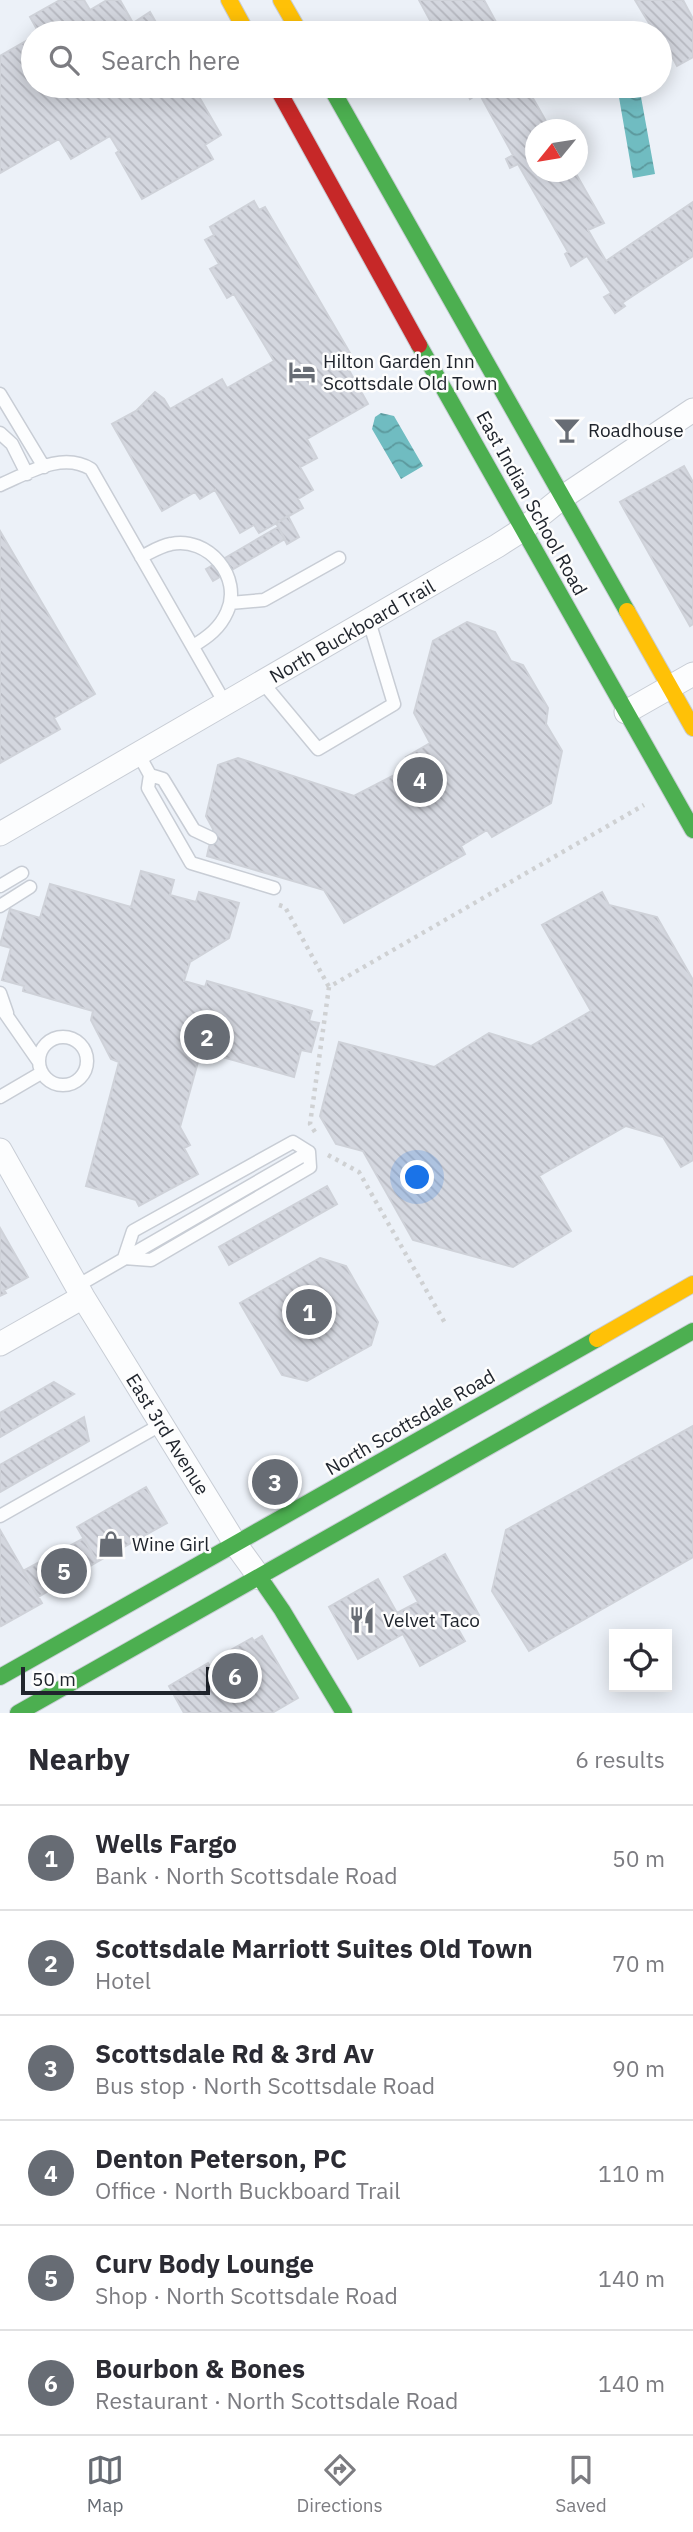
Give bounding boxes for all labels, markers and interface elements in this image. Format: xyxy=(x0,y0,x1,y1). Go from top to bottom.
search box xyxy=(21,21,672,98)
icon: search xyxy=(45,41,83,79)
text: Search here xyxy=(101,43,240,77)
north arrow xyxy=(525,119,588,182)
place label: Hilton Garden Inn Scottsdale Old Town xyxy=(323,349,497,395)
hotel icon: Hilton Garden Inn Scottsdale Old Town xyxy=(287,357,317,387)
street label: East Indian School Road xyxy=(471,407,593,599)
bar icon: Roadhouse xyxy=(552,415,582,445)
place label: Roadhouse xyxy=(588,418,684,442)
street label: North Buckboard Trail xyxy=(265,574,439,688)
pin: 4 xyxy=(397,754,443,806)
pin: 2 xyxy=(184,1011,230,1063)
your location xyxy=(400,1160,434,1194)
pin: 1 xyxy=(286,1286,332,1338)
street label: North Scottsdale Road xyxy=(321,1364,499,1480)
street label: East 3rd Avenue xyxy=(121,1369,215,1499)
pin: 3 xyxy=(252,1456,298,1508)
shop icon: Wine Girl xyxy=(96,1529,126,1559)
place label: Wine Girl xyxy=(132,1532,209,1556)
pin: 5 xyxy=(41,1545,87,1597)
restaurant icon: Velvet Taco xyxy=(347,1605,377,1635)
place label: Velvet Taco xyxy=(383,1608,480,1632)
map controls xyxy=(609,1629,672,1692)
button: locate xyxy=(609,1629,672,1692)
pin: 6 xyxy=(212,1650,258,1702)
scale bar xyxy=(21,1664,210,1696)
text: 50 m xyxy=(32,1667,76,1691)
text: Nearby xyxy=(28,1739,130,1778)
text: 6 results xyxy=(575,1744,665,1774)
text: Wells Fargo xyxy=(95,1826,237,1860)
text: 1 xyxy=(44,1843,58,1873)
text: 50 m xyxy=(612,1843,665,1873)
text: Bank · North Scottsdale Road xyxy=(95,1860,398,1890)
text: Scottsdale Marriott Suites Old Town xyxy=(95,1931,533,1965)
text: 2 xyxy=(44,1948,58,1978)
text: 70 m xyxy=(612,1948,665,1978)
text: Hotel xyxy=(95,1965,151,1995)
text: Scottsdale Rd & 3rd Av xyxy=(95,2036,374,2070)
text: 3 xyxy=(44,2053,58,2083)
text: 90 m xyxy=(612,2053,665,2083)
text: Bus stop · North Scottsdale Road xyxy=(95,2070,435,2100)
text: Denton Peterson, PC xyxy=(95,2141,347,2175)
text: 4 xyxy=(44,2158,58,2188)
text: 110 m xyxy=(598,2158,665,2188)
text: Office · North Buckboard Trail xyxy=(95,2175,401,2205)
text: Curv Body Lounge xyxy=(95,2246,314,2280)
text: 5 xyxy=(44,2263,58,2293)
text: 140 m xyxy=(598,2263,665,2293)
text: Shop · North Scottsdale Road xyxy=(95,2280,398,2310)
text: Bourbon & Bones xyxy=(95,2351,305,2385)
text: 6 xyxy=(44,2368,58,2398)
text: 140 m xyxy=(598,2368,665,2398)
text: Restaurant · North Scottsdale Road xyxy=(95,2385,458,2415)
tab: Map xyxy=(86,2451,124,2517)
tab: Directions xyxy=(296,2451,383,2517)
tab: Saved xyxy=(555,2451,607,2517)

